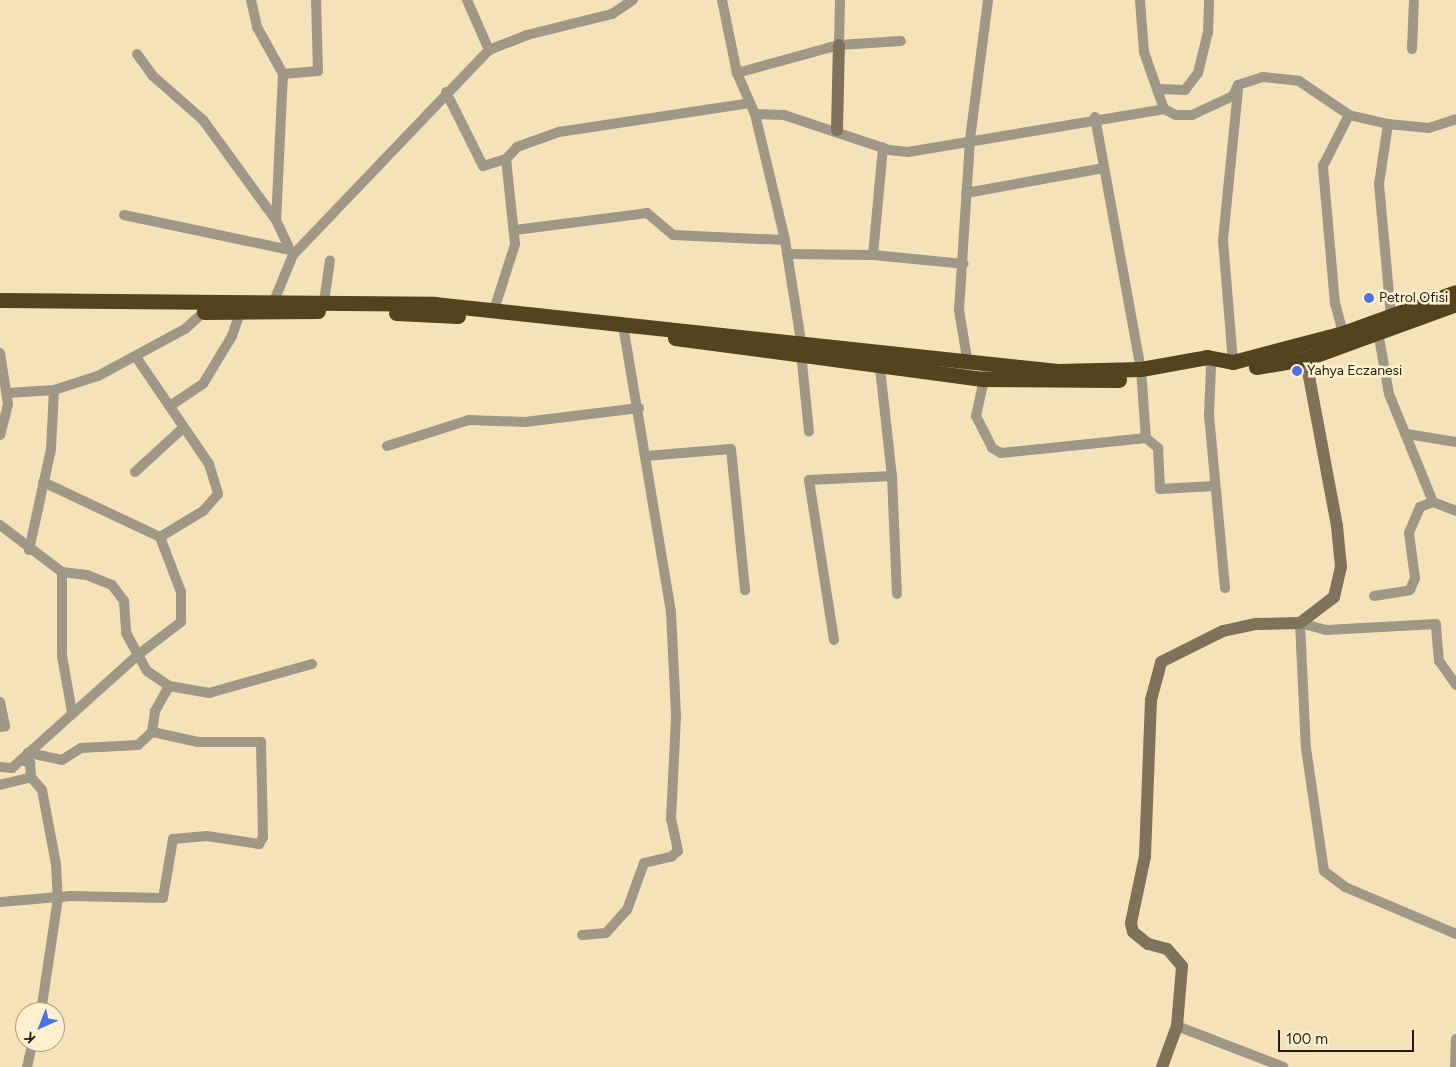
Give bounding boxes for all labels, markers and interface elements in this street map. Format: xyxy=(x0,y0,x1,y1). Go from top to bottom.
place label: Petrol Ofisi xyxy=(1379,290,1448,306)
marker: Petrol Ofisi xyxy=(1363,292,1375,304)
place label: Yahya Eczanesi xyxy=(1307,363,1402,379)
marker: Yahya Eczanesi xyxy=(1291,365,1303,377)
north arrow xyxy=(15,1002,65,1052)
scale bar xyxy=(1281,1020,1417,1052)
text: K xyxy=(21,1028,39,1047)
text: 100 m xyxy=(1286,1030,1328,1048)

